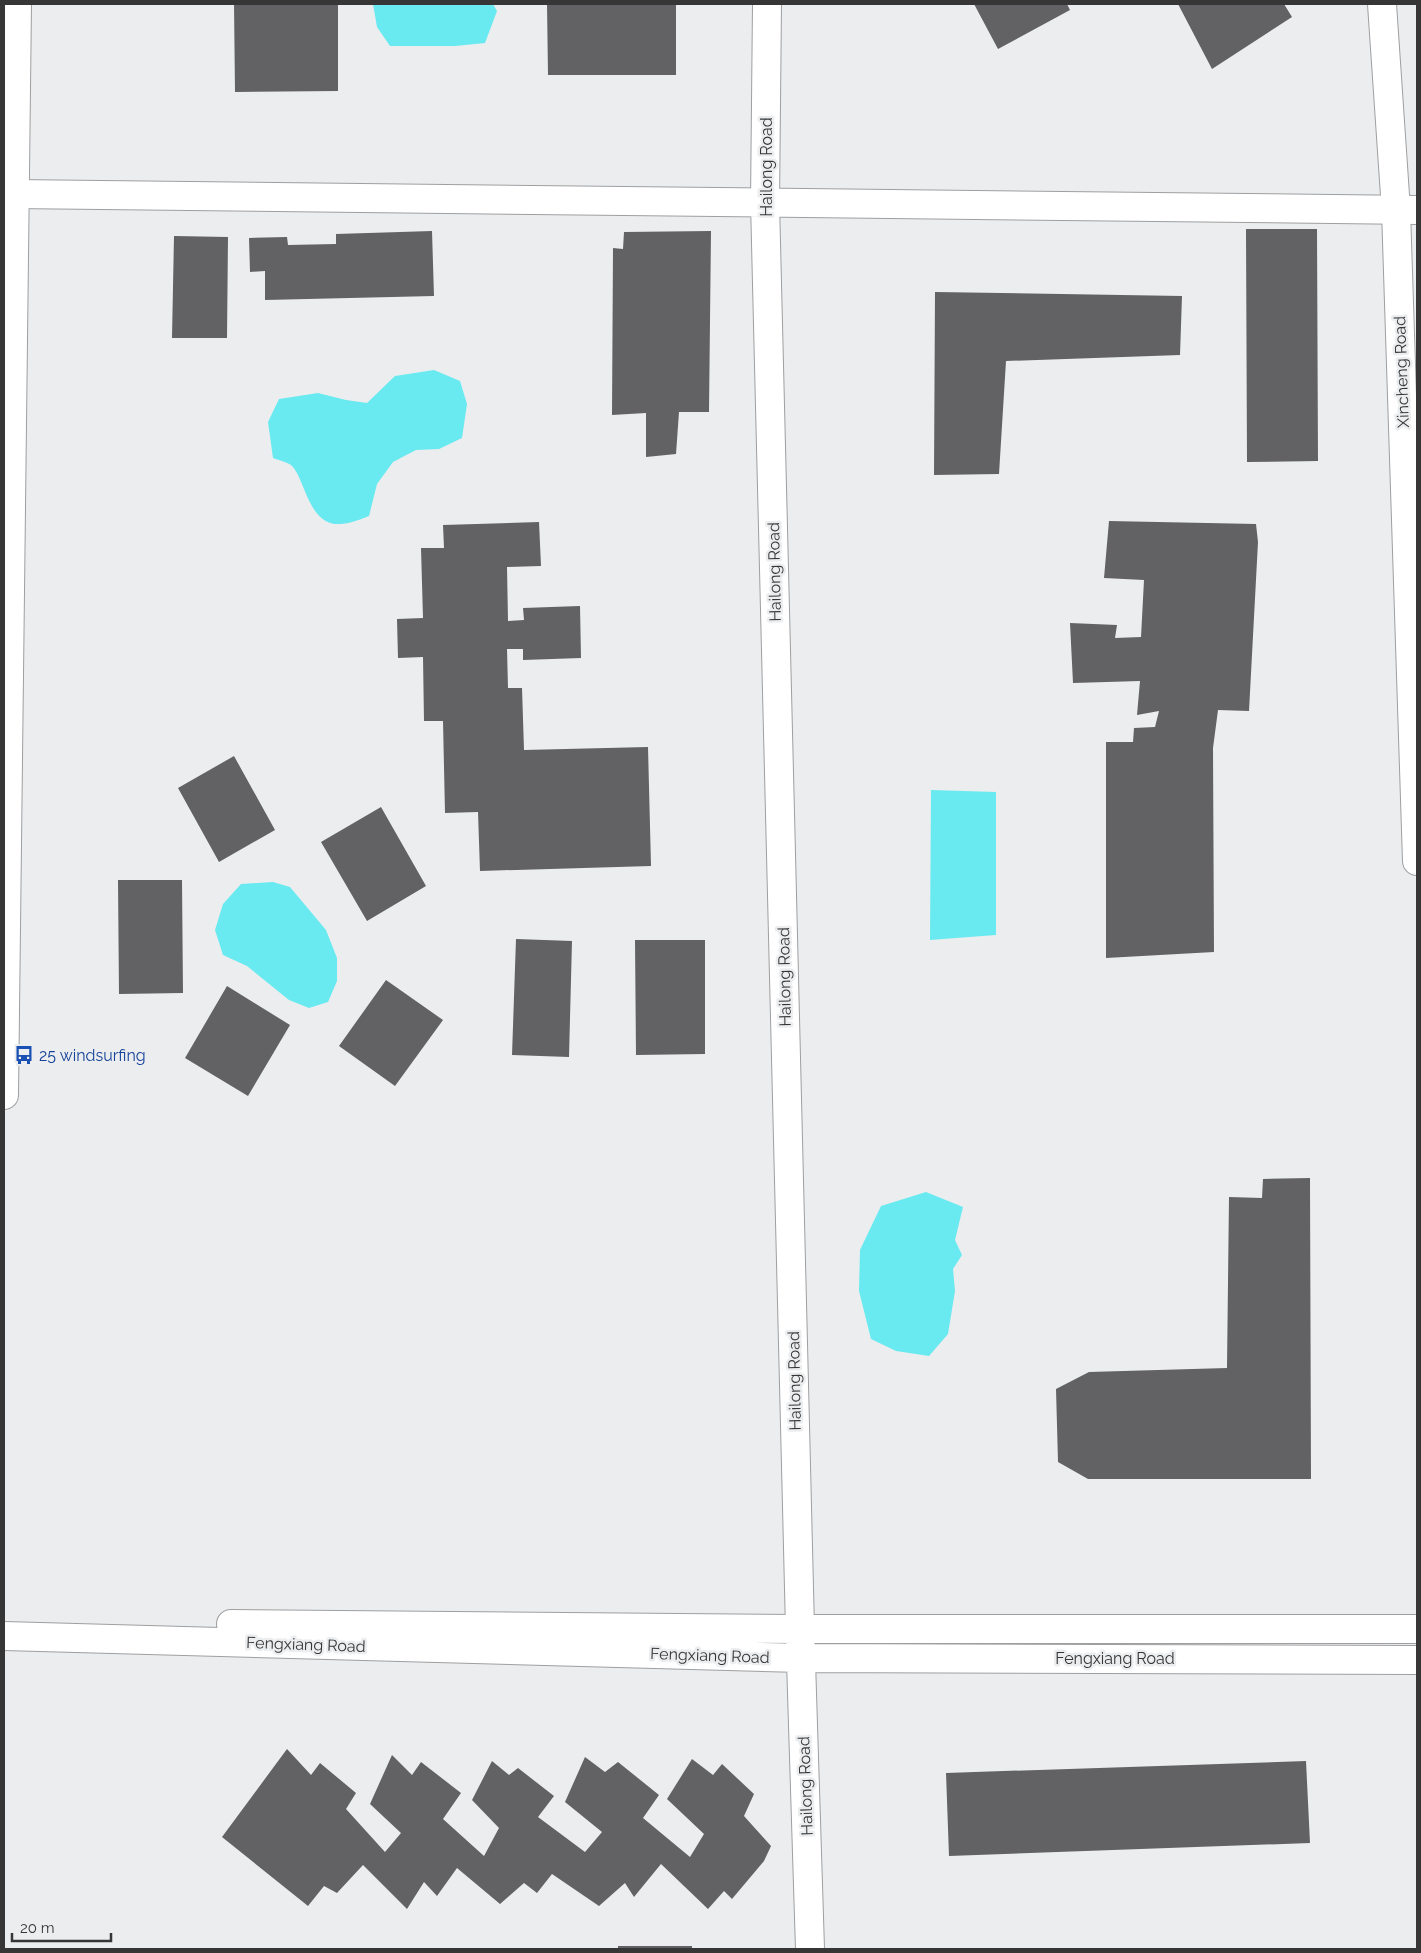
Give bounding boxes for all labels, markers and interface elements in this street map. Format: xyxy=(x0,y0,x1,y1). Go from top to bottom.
street label: Hailong Road xyxy=(757,117,776,217)
street label: Xincheng Road xyxy=(1390,316,1413,428)
street label: Hailong Road xyxy=(764,522,785,622)
street label: Hailong Road xyxy=(774,927,795,1027)
bus stop icon: 25 windsurfing xyxy=(13,1044,35,1066)
place label: 25 windsurfing xyxy=(39,1046,146,1065)
street label: Hailong Road xyxy=(784,1331,805,1431)
street label: Fengxiang Road xyxy=(246,1633,366,1656)
street label: Fengxiang Road xyxy=(650,1644,770,1667)
street label: Fengxiang Road xyxy=(1055,1649,1175,1668)
street label: Hailong Road xyxy=(794,1736,817,1836)
scale bar xyxy=(12,1910,111,1942)
text: 20 m xyxy=(20,1919,55,1937)

